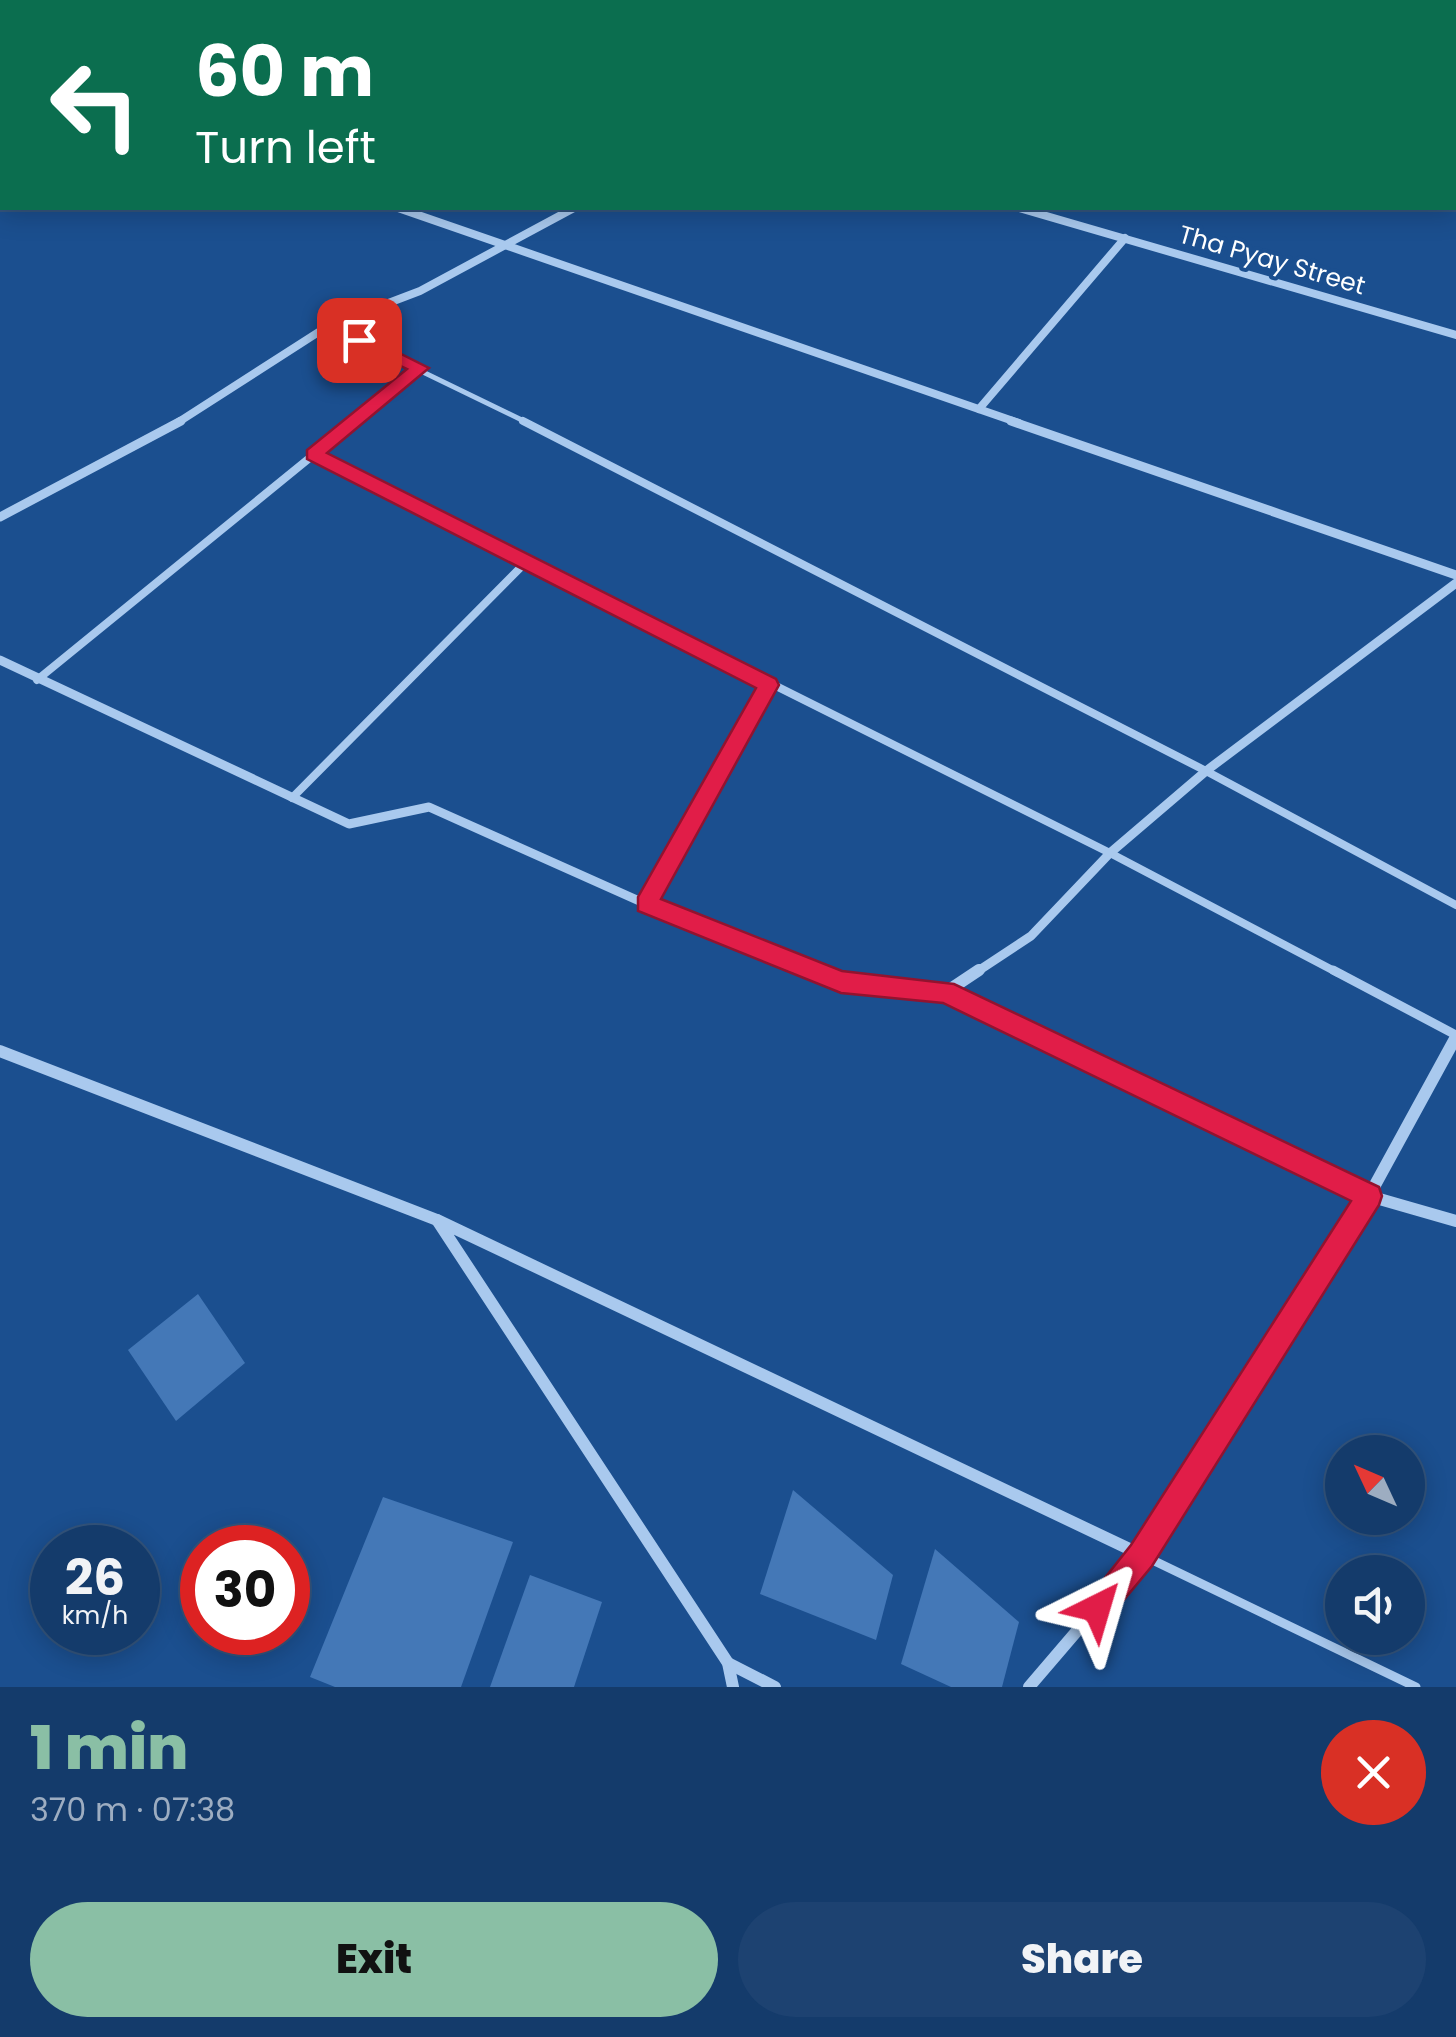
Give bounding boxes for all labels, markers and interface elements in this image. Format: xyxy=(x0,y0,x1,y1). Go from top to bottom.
text: 60 m xyxy=(195,22,374,121)
icon: left xyxy=(30,40,160,170)
text: Turn left xyxy=(195,116,376,179)
street label: Tha Pyay Street xyxy=(1175,217,1369,303)
pin xyxy=(317,298,402,383)
icon: arrive xyxy=(332,313,387,368)
north arrow xyxy=(1325,1435,1425,1535)
map controls xyxy=(1325,1435,1425,1655)
speed limit sign: 30 xyxy=(180,1525,310,1655)
text: 26 xyxy=(65,1542,125,1613)
button: sound xyxy=(1325,1555,1425,1655)
position arrow xyxy=(1045,1556,1149,1660)
text: km/h xyxy=(62,1598,128,1633)
text: 1 min xyxy=(30,1706,188,1790)
button: close xyxy=(1321,1720,1426,1825)
text: 370 m · 07:38 xyxy=(30,1787,235,1832)
button: Exit xyxy=(30,1902,718,2017)
button: Share xyxy=(738,1902,1426,2017)

